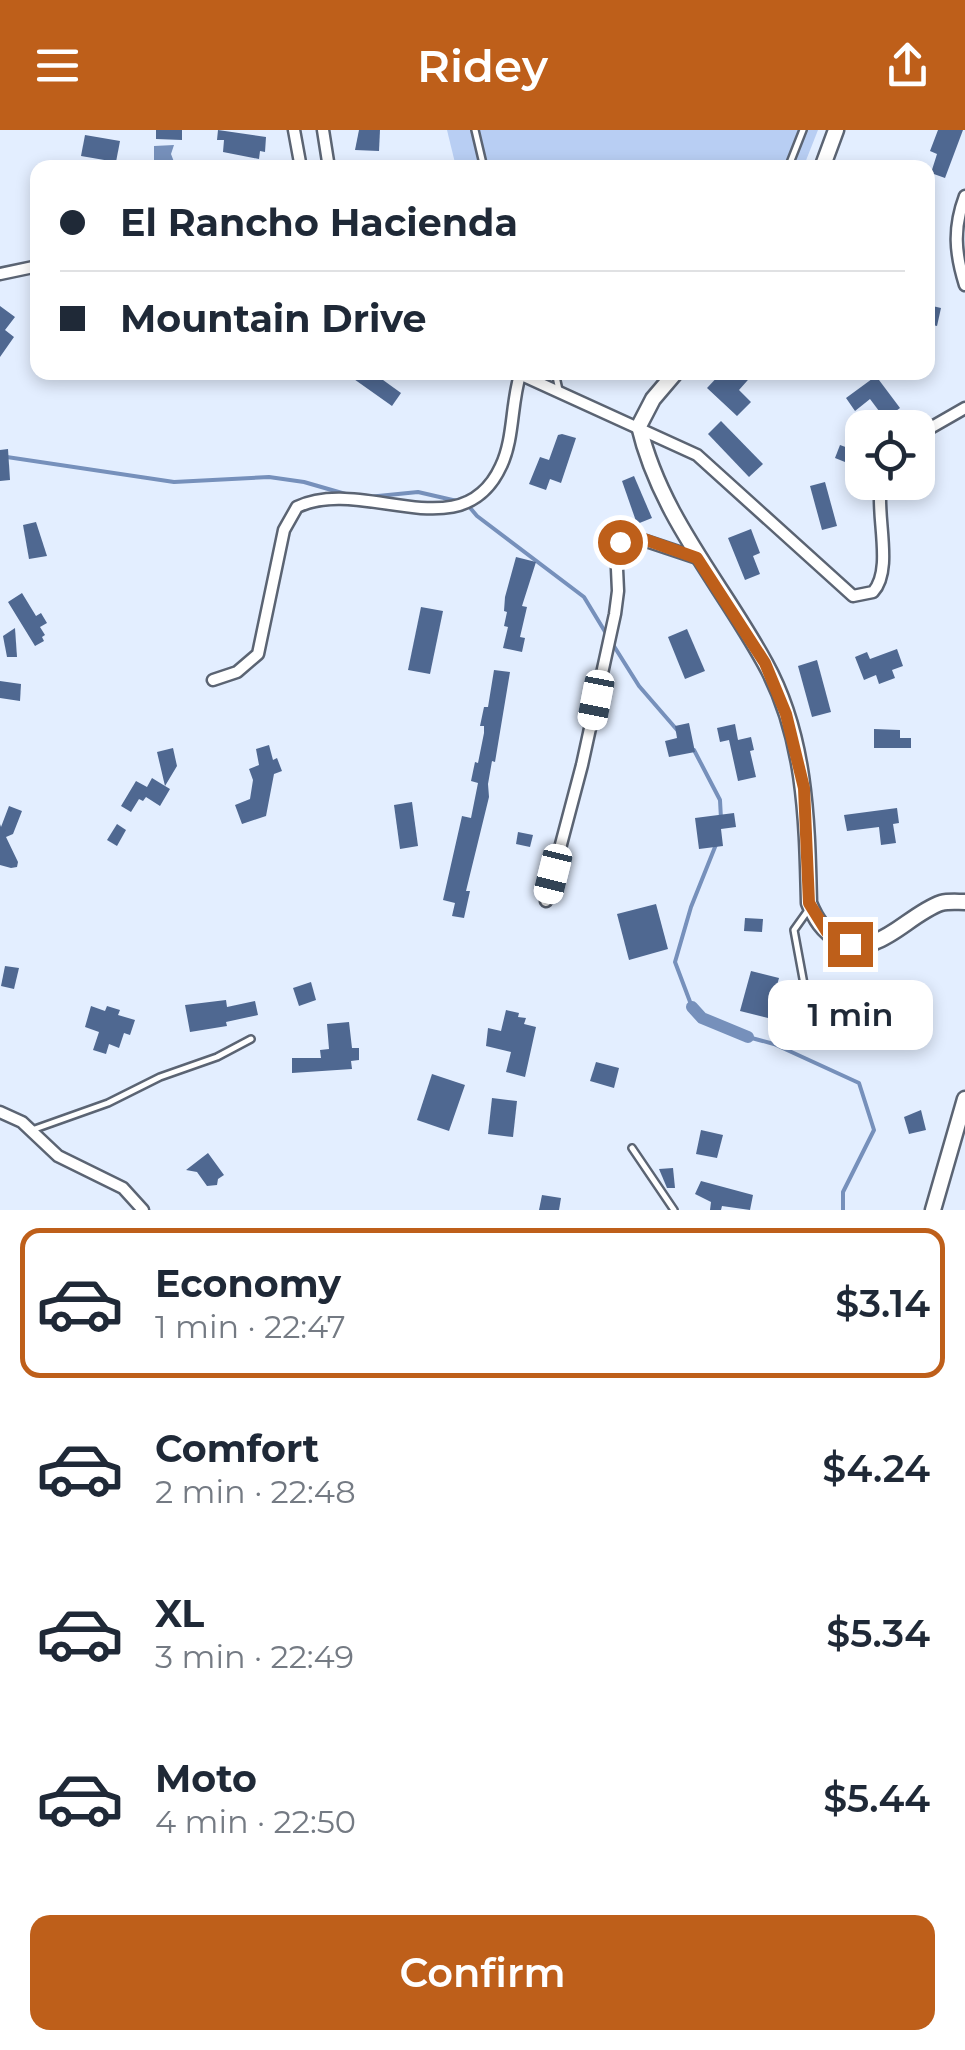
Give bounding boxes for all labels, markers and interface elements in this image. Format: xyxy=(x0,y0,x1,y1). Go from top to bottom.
icon: menu xyxy=(30,38,85,93)
text: Ridey xyxy=(417,38,548,93)
icon: share xyxy=(880,38,935,93)
text: El Rancho Hacienda xyxy=(120,199,518,246)
text: Mountain Drive xyxy=(120,295,427,342)
map controls xyxy=(845,410,935,500)
button: locate xyxy=(845,410,935,500)
route start xyxy=(598,520,643,565)
car xyxy=(576,668,616,732)
car xyxy=(531,841,575,907)
route end xyxy=(828,922,873,967)
callout: 1 min xyxy=(768,979,932,1049)
text: 1 min xyxy=(808,995,893,1034)
icon: car xyxy=(35,1258,125,1348)
text: Economy xyxy=(155,1260,341,1307)
text: $3.14 xyxy=(835,1280,930,1327)
text: 1 min · 22:47 xyxy=(155,1307,346,1346)
icon: car xyxy=(35,1423,125,1513)
text: Comfort xyxy=(155,1425,319,1472)
text: $4.24 xyxy=(822,1445,930,1492)
text: 2 min · 22:48 xyxy=(155,1472,356,1511)
icon: car xyxy=(35,1588,125,1678)
text: XL xyxy=(155,1590,204,1637)
text: $5.34 xyxy=(826,1610,930,1657)
text: 3 min · 22:49 xyxy=(155,1637,354,1676)
icon: car xyxy=(35,1753,125,1843)
text: Moto xyxy=(155,1755,257,1802)
text: $5.44 xyxy=(823,1775,930,1822)
text: 4 min · 22:50 xyxy=(155,1802,356,1841)
button: Confirm xyxy=(30,1915,935,2030)

